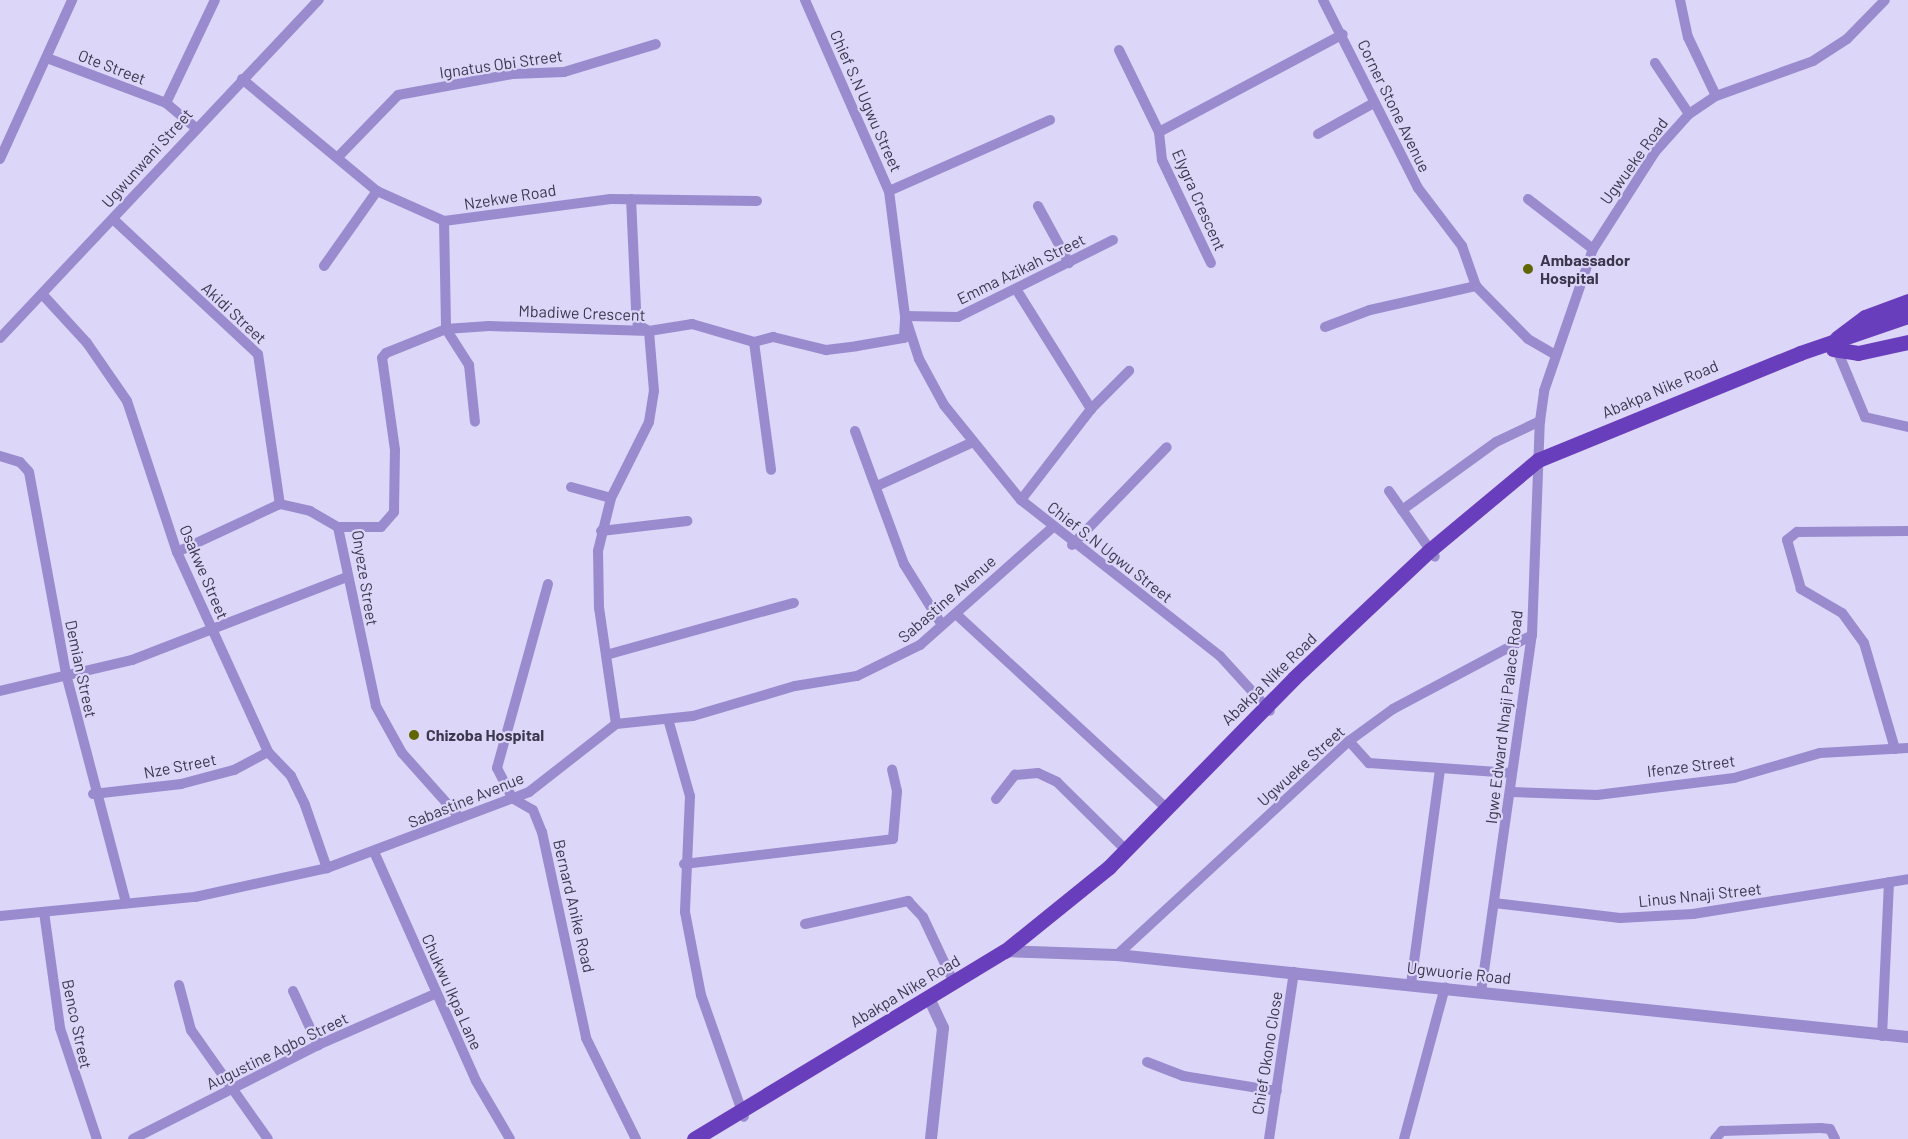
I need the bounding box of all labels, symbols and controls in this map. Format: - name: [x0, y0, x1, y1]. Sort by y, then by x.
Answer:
- street label: Chief S.N Ugwu Street: [826, 27, 906, 175]
- street label: Corner Stone Avenue: [1354, 37, 1434, 175]
- street label: Ote Street: [75, 45, 149, 89]
- street label: Ignatus Obi Street: [438, 46, 564, 82]
- street label: Ugwunwani Street: [97, 105, 197, 211]
- street label: Ugwueke Road: [1596, 114, 1672, 208]
- street label: Elygra Crescent: [1168, 146, 1230, 254]
- street label: Nzekwe Road: [463, 180, 557, 214]
- street label: Emma Azikah Street: [954, 230, 1088, 308]
- place label: Ambassador Hospital: [1540, 250, 1630, 288]
- marker: Ambassador Hospital: [1521, 262, 1535, 276]
- street label: Akidi Street: [198, 278, 270, 348]
- street label: Mbadiwe Crescent: [518, 301, 646, 325]
- street label: Abakpa Nike Road: [1599, 356, 1721, 422]
- street label: Chief S.N Ugwu Street: [1044, 497, 1176, 607]
- street label: Osakwe Street: [176, 522, 232, 622]
- street label: Onyeze Street: [348, 529, 382, 627]
- street label: Sabastine Avenue: [894, 551, 1000, 647]
- street label: Igwe Edward Nnaji Palace Road: [1481, 609, 1527, 825]
- street label: Demian Street: [61, 618, 101, 720]
- street label: Abakpa Nike Road: [1218, 629, 1320, 729]
- street label: Ugwueke Street: [1253, 722, 1349, 810]
- place label: Chizoba Hospital: [426, 725, 544, 745]
- marker: Chizoba Hospital: [407, 728, 421, 742]
- street label: Nze Street: [142, 750, 218, 782]
- street label: Ifenze Street: [1646, 751, 1736, 781]
- street label: Sabastine Avenue: [405, 768, 527, 832]
- street label: Bernard Anike Road: [549, 838, 599, 974]
- street label: Linus Nnaji Street: [1637, 879, 1763, 911]
- street label: Chukwu Ikpa Lane: [418, 931, 486, 1053]
- street label: Abakpa Nike Road: [847, 951, 963, 1031]
- street label: Ugwuorie Road: [1406, 958, 1512, 988]
- street label: Benco Street: [58, 978, 96, 1070]
- street label: Chief Okono Close: [1248, 990, 1286, 1116]
- street label: Augustine Agbo Street: [203, 1008, 351, 1094]

